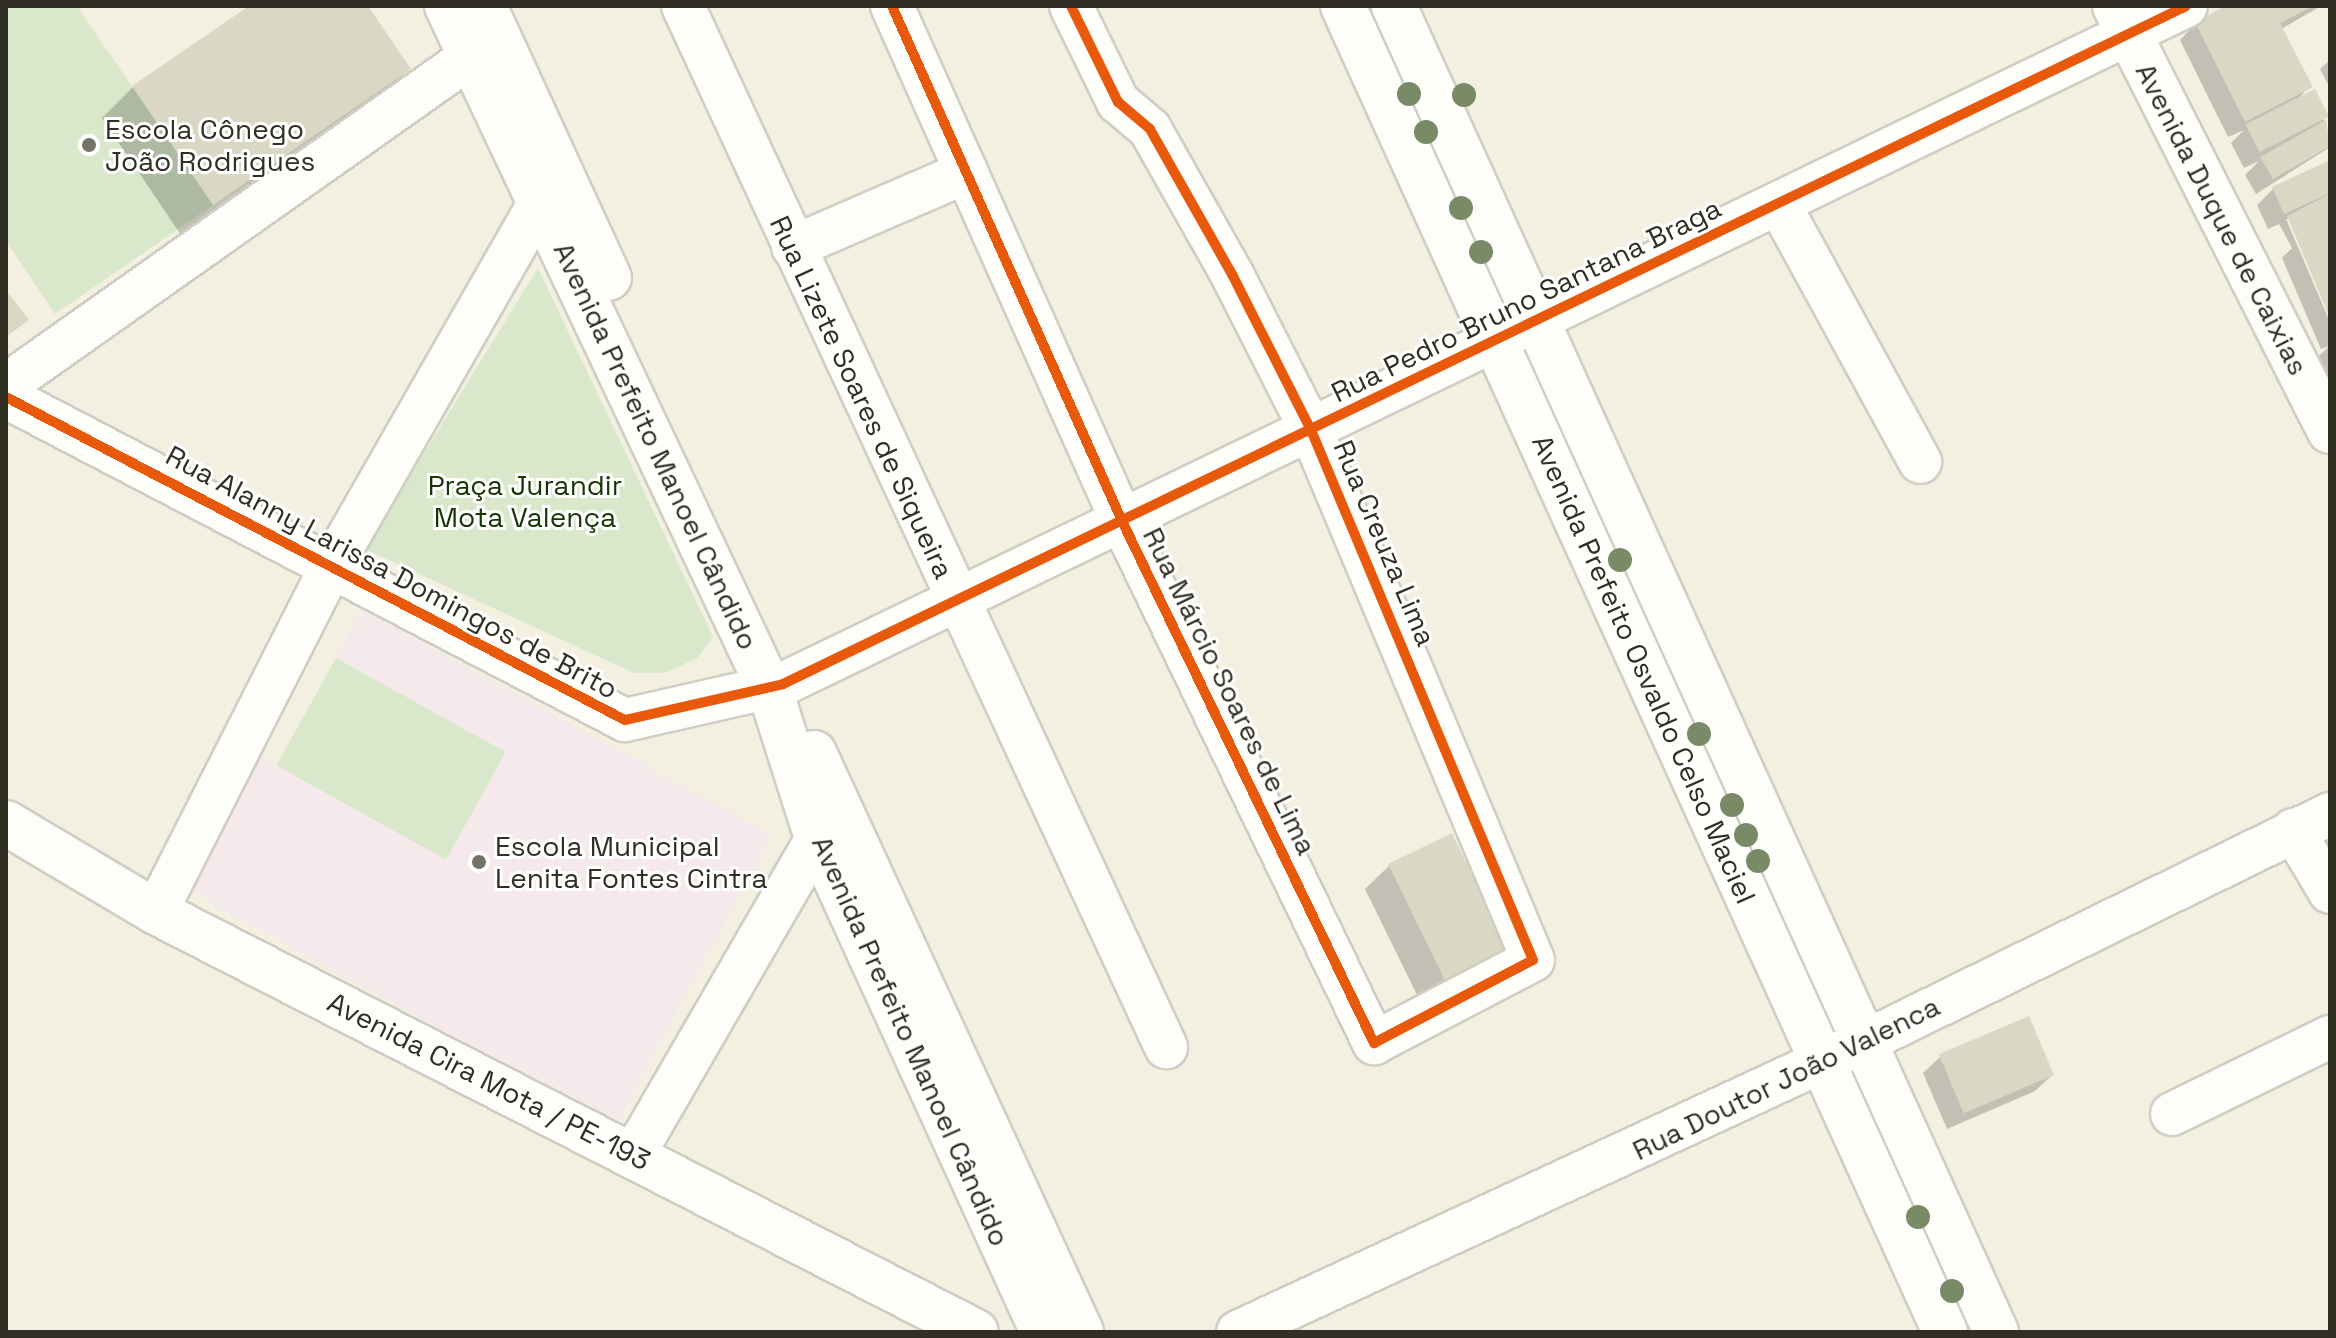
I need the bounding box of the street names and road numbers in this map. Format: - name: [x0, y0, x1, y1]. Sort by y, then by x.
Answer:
- street label: Avenida Duque de Caixias: [2129, 58, 2315, 380]
- street label: Rua Pedro Bruno Santana Braga: [1326, 191, 1726, 409]
- street label: Rua Lizete Soares de Siqueira: [763, 210, 961, 584]
- street label: Avenida Prefeito Manoel Cândido: [547, 237, 765, 655]
- street label: Avenida Prefeito Osvaldo Celso Maciel: [1525, 430, 1763, 908]
- street label: Rua Creuza Lima: [1327, 435, 1443, 651]
- street label: Rua Alanny Larissa Domingos de Brito: [160, 438, 624, 706]
- street label: Rua Márcio Soares de Lima: [1136, 522, 1324, 860]
- street label: Avenida Prefeito Manoel Cândido: [805, 831, 1017, 1251]
- street label: Avenida Cira Mota / PE-193: [322, 985, 656, 1177]
- street label: Rua Doutor João Valenca: [1627, 989, 1945, 1167]

